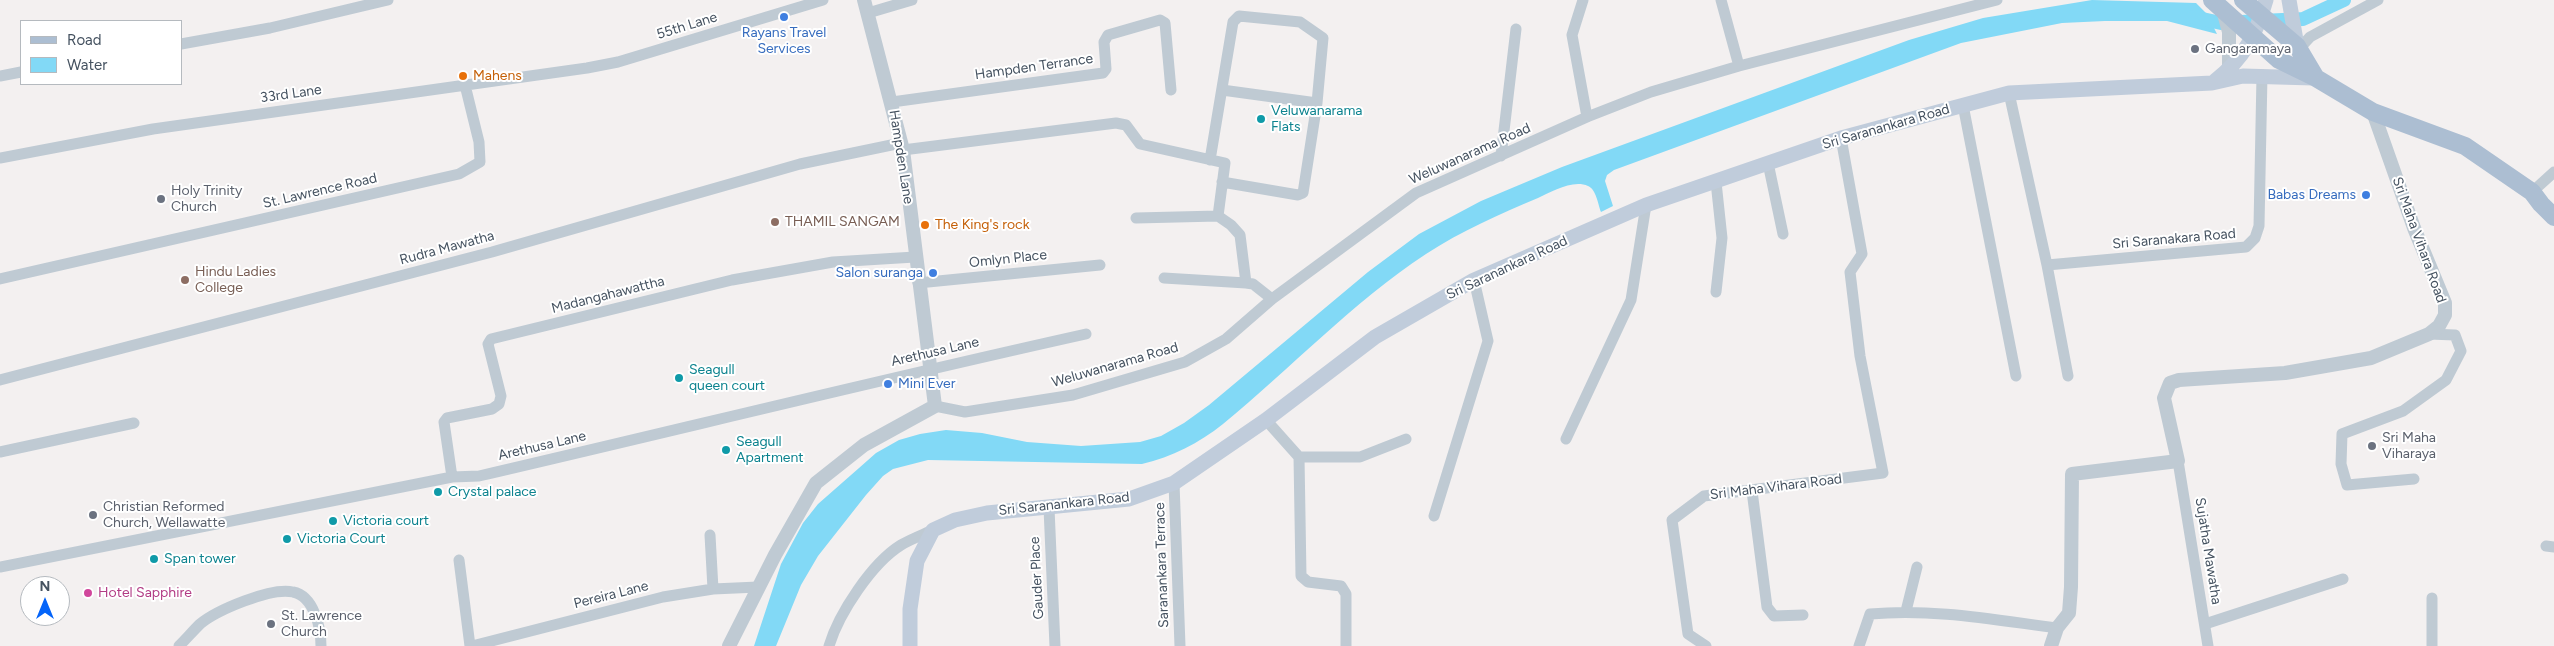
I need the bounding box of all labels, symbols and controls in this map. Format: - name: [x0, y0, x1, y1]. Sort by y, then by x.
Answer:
- street label: 55th Lane: [655, 9, 719, 43]
- marker: Rayans Travel Services: [778, 11, 790, 23]
- legend: [20, 20, 182, 85]
- place label: Rayans Travel Services: [742, 25, 826, 58]
- text: Road: [67, 31, 102, 49]
- place label: Gangaramaya: [2205, 41, 2291, 57]
- marker: Gangaramaya: [2189, 43, 2201, 55]
- street label: Hampden Terrance: [974, 50, 1094, 84]
- text: Water: [67, 56, 107, 74]
- place label: Mahens: [473, 68, 522, 84]
- marker: Mahens: [457, 70, 469, 82]
- street label: 33rd Lane: [259, 81, 323, 107]
- street label: Sri Saranankara Road: [1820, 101, 1952, 153]
- place label: Veluwanarama Flats: [1271, 103, 1363, 136]
- street label: Hampden Lane: [885, 109, 917, 205]
- marker: Veluwanarama Flats: [1255, 113, 1267, 125]
- street label: Weluwanarama Road: [1407, 120, 1533, 188]
- street label: St. Lawrence Road: [261, 170, 379, 212]
- street label: Sri Maha Vihara Road: [2388, 175, 2450, 305]
- place label: Holy Trinity Church: [171, 183, 242, 216]
- place label: Babas Dreams: [2267, 187, 2356, 203]
- marker: Babas Dreams: [2360, 189, 2372, 201]
- marker: Holy Trinity Church: [155, 193, 167, 205]
- place label: THAMIL SANGAM: [785, 214, 900, 230]
- marker: THAMIL SANGAM: [769, 216, 781, 228]
- place label: The King's rock: [935, 217, 1029, 233]
- marker: The King's rock: [919, 219, 931, 231]
- street label: Sri Saranakara Road: [2112, 225, 2236, 253]
- street label: Rudra Mawatha: [398, 227, 496, 269]
- street label: Sri Saranankara Road: [1444, 233, 1570, 303]
- street label: Omlyn Place: [968, 247, 1048, 271]
- place label: Hindu Ladies College: [195, 264, 276, 296]
- place label: Salon suranga: [835, 265, 923, 281]
- marker: Salon suranga: [927, 267, 939, 279]
- street label: Madangahawattha: [550, 273, 666, 317]
- marker: Hindu Ladies College: [179, 274, 191, 286]
- street label: Arethusa Lane: [889, 334, 981, 370]
- street label: Weluwanarama Road: [1050, 339, 1180, 391]
- place label: Seagull queen court: [689, 362, 765, 394]
- marker: Seagull queen court: [673, 372, 685, 384]
- place label: Mini Ever: [898, 376, 955, 392]
- marker: Mini Ever: [882, 378, 894, 390]
- street label: Arethusa Lane: [496, 428, 588, 464]
- place label: Sri Maha Viharaya: [2382, 430, 2436, 462]
- place label: Seagull Apartment: [736, 434, 804, 467]
- marker: Sri Maha Viharaya: [2366, 440, 2378, 452]
- marker: Seagull Apartment: [720, 444, 732, 456]
- street label: Sri Maha Vihara Road: [1709, 471, 1843, 503]
- place label: Crystal palace: [448, 484, 537, 500]
- marker: Crystal palace: [432, 486, 444, 498]
- street label: Sri Saranankara Road: [998, 489, 1130, 519]
- street label: Sujatha Mawatha: [2191, 496, 2225, 606]
- place label: Christian Reformed Church, Wellawatte: [103, 499, 225, 532]
- street label: Saranankara Terrace: [1151, 502, 1173, 628]
- marker: Christian Reformed Church, Wellawatte: [87, 509, 99, 521]
- place label: Victoria court: [343, 513, 429, 529]
- marker: Victoria court: [327, 515, 339, 527]
- place label: Victoria Court: [297, 531, 386, 547]
- marker: Victoria Court: [281, 533, 293, 545]
- street label: Gauder Place: [1026, 536, 1048, 620]
- place label: Span tower: [164, 551, 236, 567]
- marker: Span tower: [148, 553, 160, 565]
- north arrow: [20, 576, 70, 626]
- text: N: [40, 578, 50, 595]
- street label: Pereira Lane: [572, 578, 650, 612]
- place label: Hotel Sapphire: [98, 585, 192, 601]
- marker: Hotel Sapphire: [82, 587, 94, 599]
- place label: St. Lawrence Church: [281, 608, 362, 640]
- marker: St. Lawrence Church: [265, 618, 277, 630]

